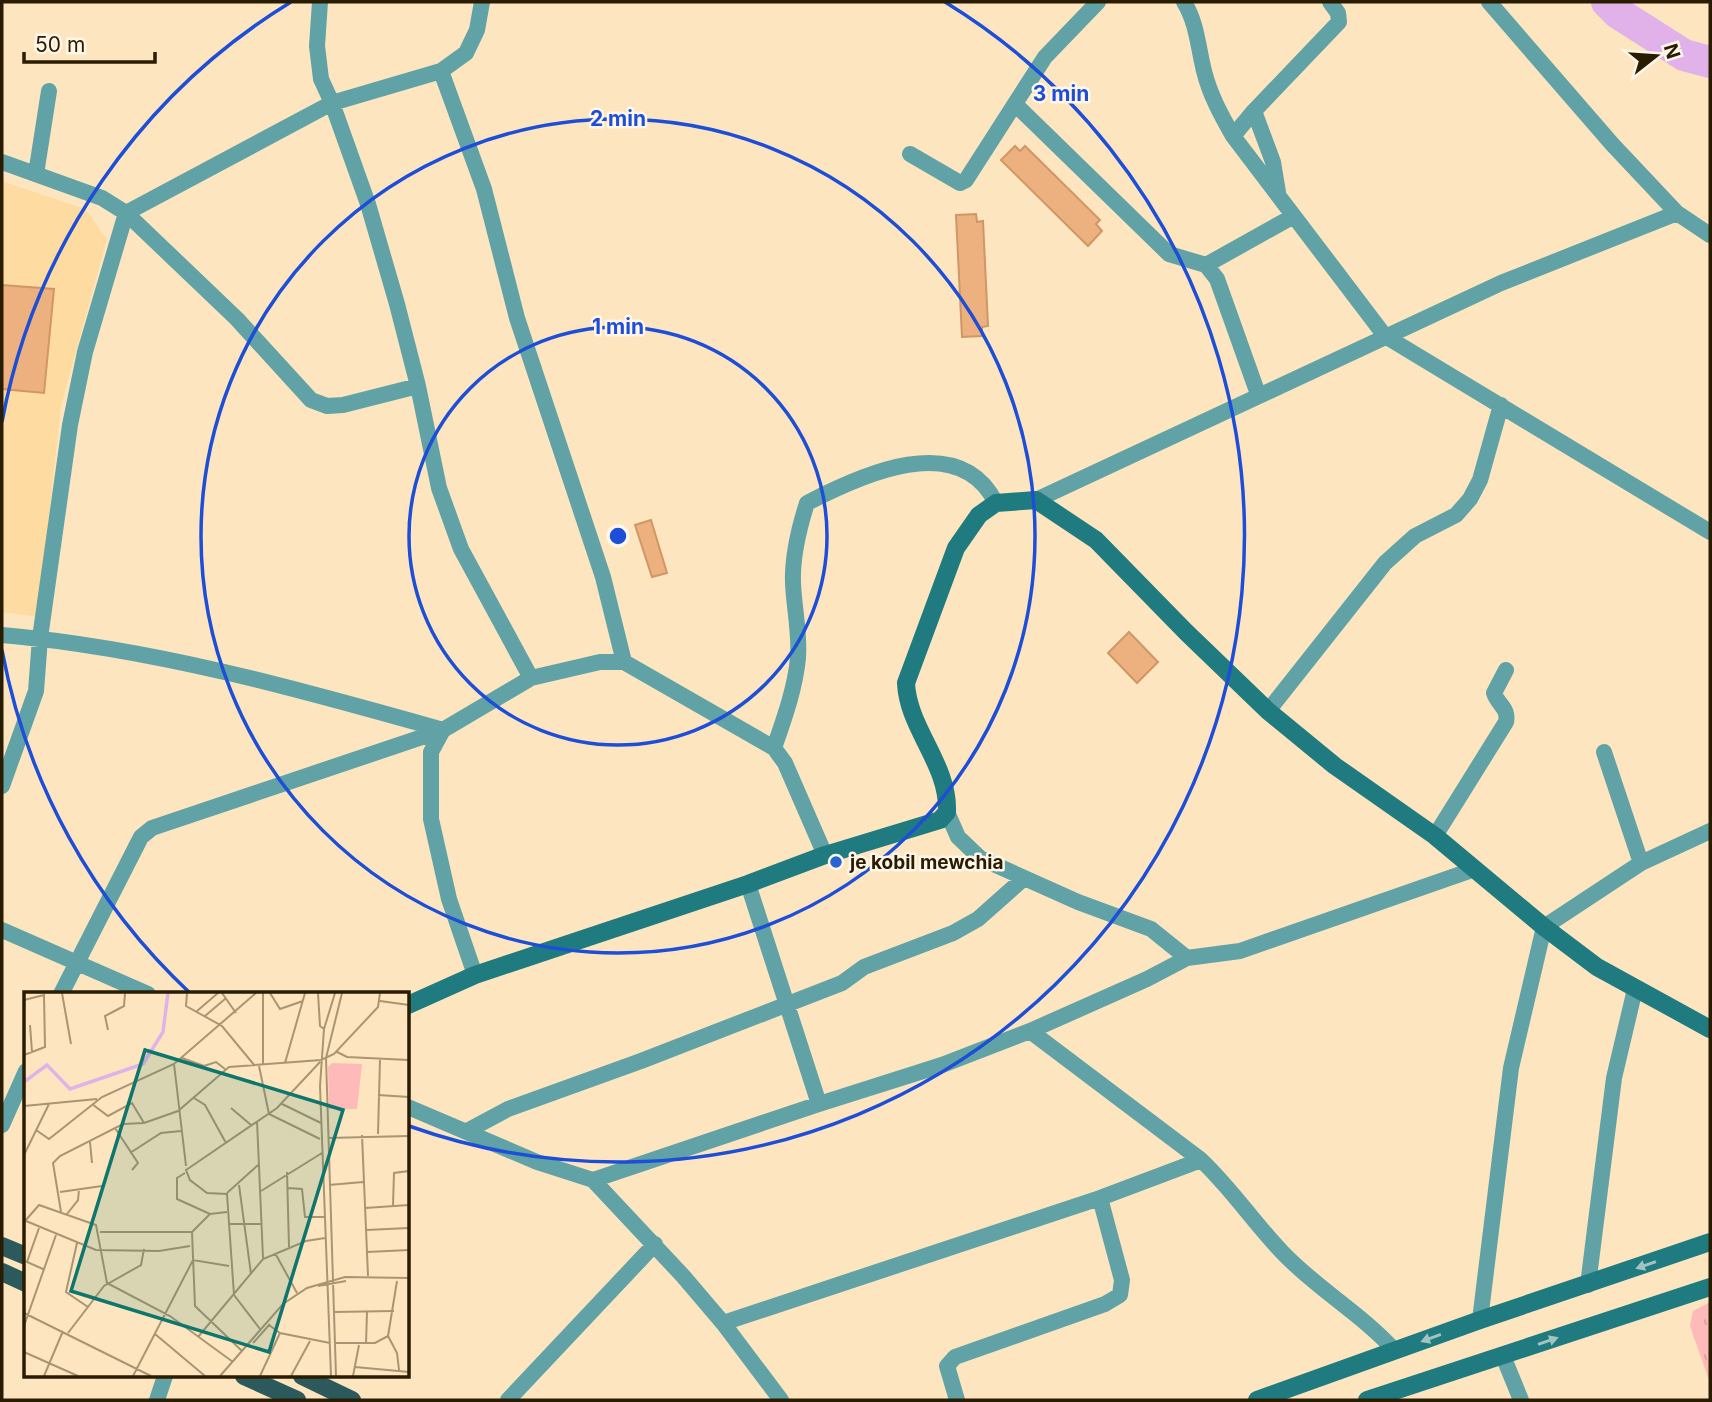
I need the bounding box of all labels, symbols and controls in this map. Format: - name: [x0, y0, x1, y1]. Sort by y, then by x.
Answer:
- scale bar: [24, 21, 156, 65]
- north arrow: [1621, 21, 1691, 91]
- text: 50 m: [35, 32, 85, 57]
- text: N: [1659, 41, 1685, 61]
- text: 3 min: [1033, 81, 1089, 106]
- text: 2 min: [590, 106, 646, 131]
- text: 1 min: [592, 314, 644, 339]
- centre of rings: [606, 524, 630, 548]
- place label: je kobil mewchia: [849, 851, 1003, 874]
- marker: je kobil mewchia: [828, 854, 844, 870]
- inset map: [24, 992, 410, 1378]
- one-way arrow: [1635, 1260, 1656, 1271]
- one-way arrow: [1420, 1333, 1441, 1344]
- one-way arrow: [1538, 1335, 1559, 1346]

